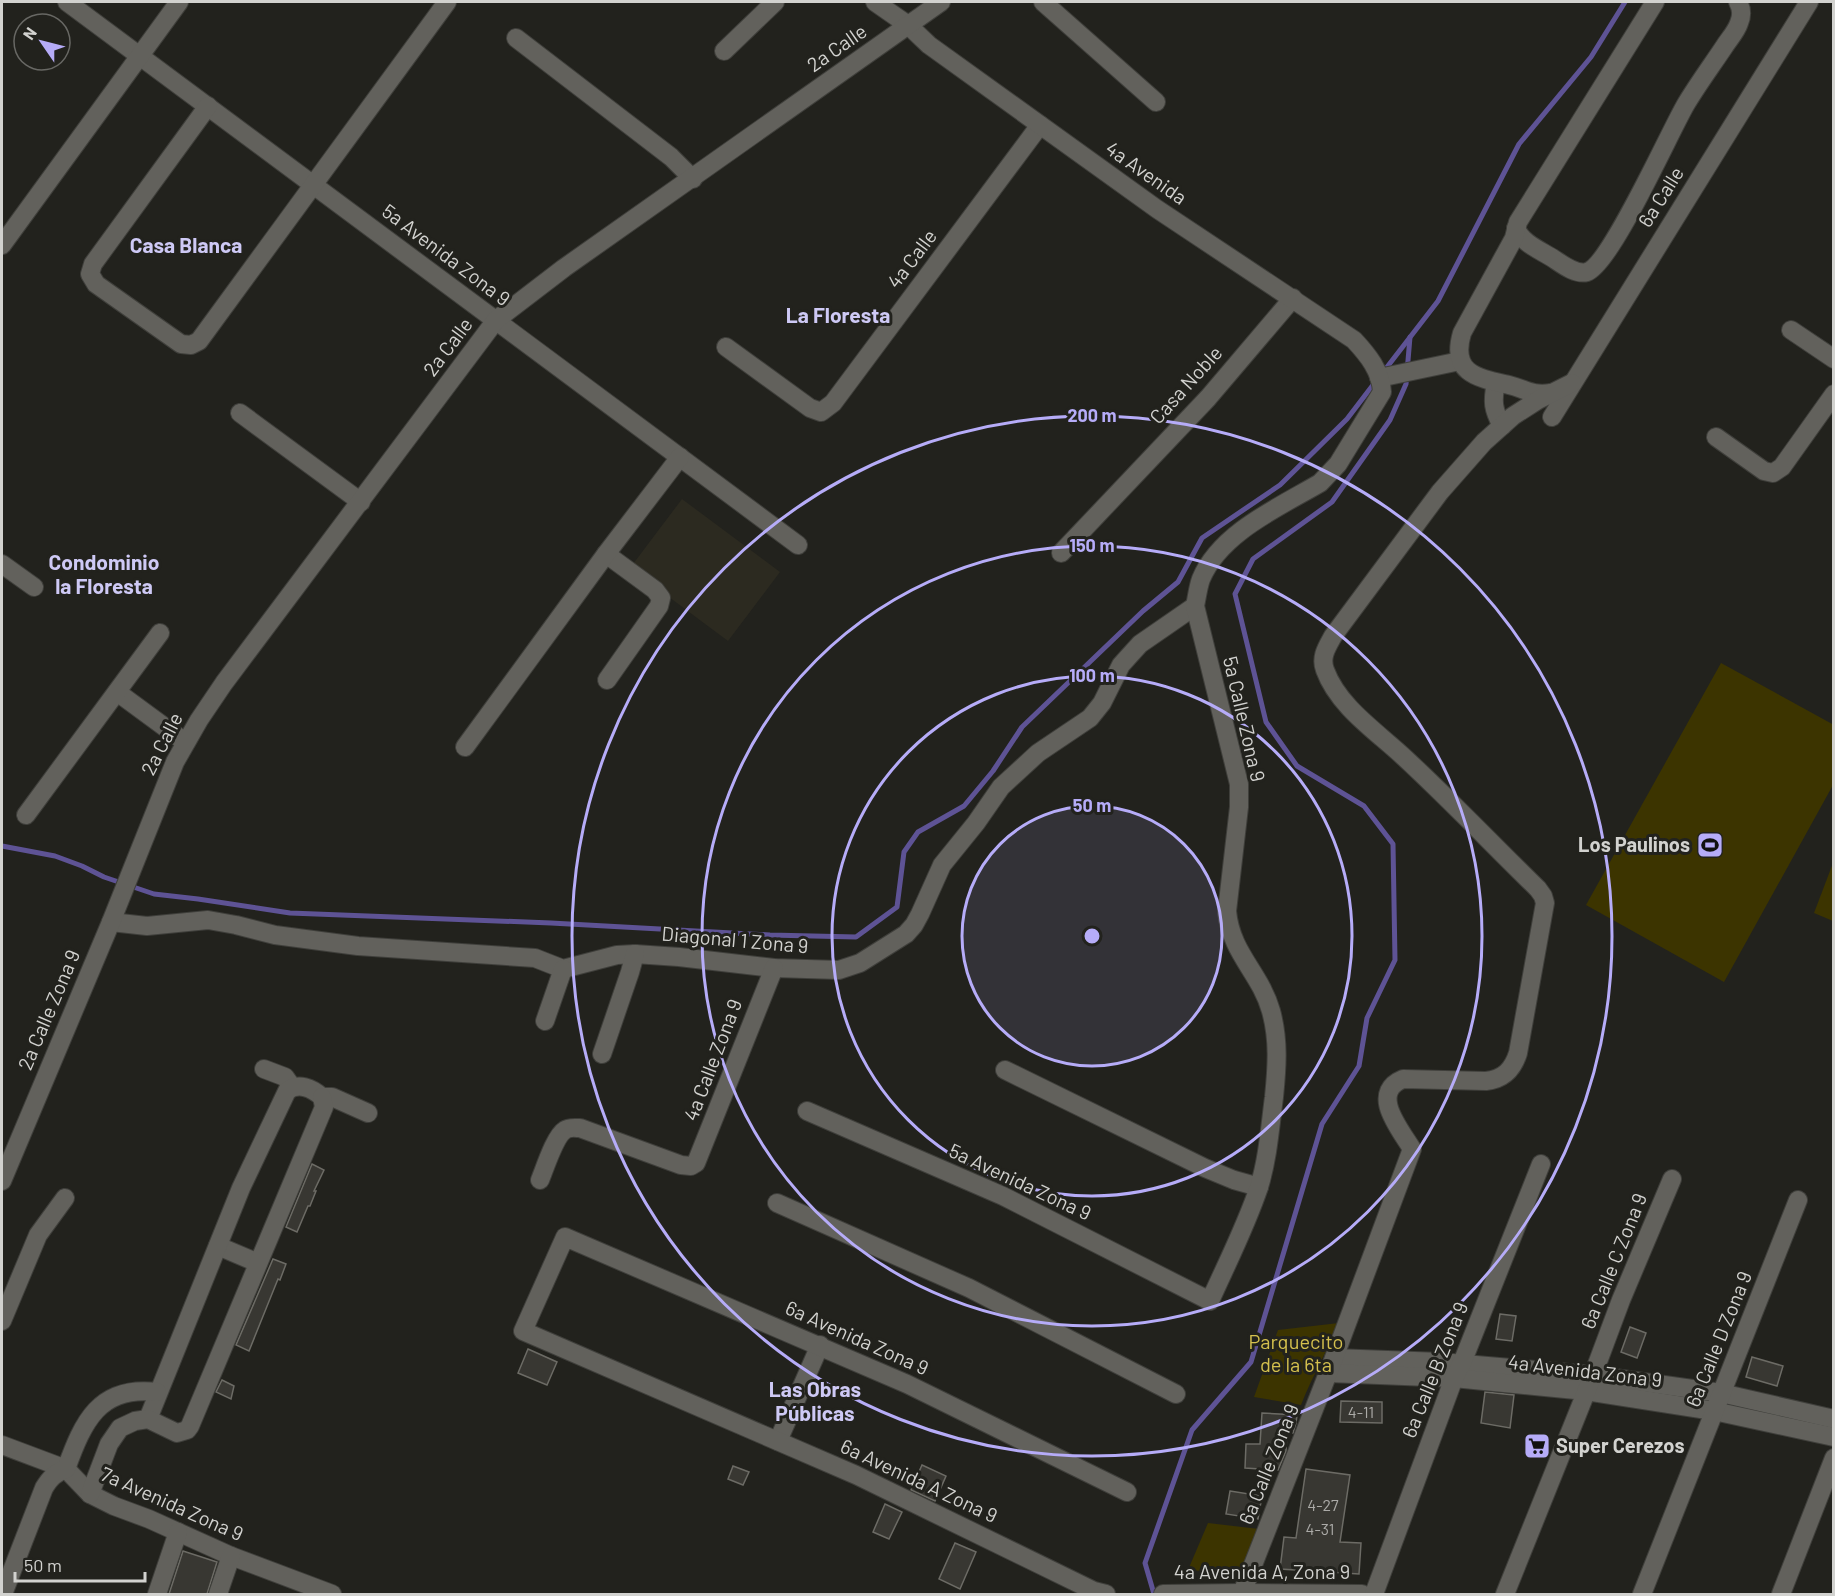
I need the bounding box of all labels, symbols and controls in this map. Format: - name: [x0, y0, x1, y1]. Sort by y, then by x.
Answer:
- north arrow: [12, 12, 72, 72]
- street label: 2a Calle: [802, 18, 871, 76]
- text: N: [18, 23, 40, 43]
- street label: 4a Avenida: [1101, 135, 1192, 209]
- street label: 6a Calle: [1632, 162, 1688, 231]
- street label: 5a Avenida Zona 9: [378, 198, 515, 310]
- street label: 4a Calle: [881, 224, 941, 293]
- district label: Casa Blanca: [130, 232, 242, 257]
- district label: La Floresta: [786, 302, 890, 327]
- street label: 2a Calle: [417, 312, 477, 380]
- street label: Casa Noble: [1144, 340, 1227, 428]
- text: 200 m: [1067, 404, 1117, 426]
- text: 150 m: [1070, 534, 1114, 556]
- district label: Condominio la Floresta: [49, 549, 159, 598]
- street label: 5a Calle Zona 9: [1219, 654, 1271, 784]
- text: 100 m: [1069, 664, 1115, 686]
- street label: 2a Calle: [135, 708, 187, 779]
- text: 50 m: [1073, 794, 1111, 816]
- sports icon: Los Paulinos: [1695, 830, 1725, 860]
- place label: Los Paulinos: [1578, 832, 1690, 856]
- street label: Diagonal 1 Zona 9: [661, 921, 809, 957]
- centre of rings: [1082, 926, 1102, 946]
- street label: 2a Calle Zona 9: [12, 946, 84, 1073]
- street label: 4a Calle Zona 9: [678, 995, 746, 1124]
- street label: 5a Avenida Zona 9: [945, 1138, 1095, 1225]
- street label: 6a Calle C Zona 9: [1575, 1189, 1651, 1332]
- street label: 6a Calle D Zona 9: [1680, 1267, 1756, 1410]
- street label: 6a Avenida Zona 9: [782, 1295, 933, 1379]
- street label: 6a Calle B Zona 9: [1396, 1298, 1472, 1441]
- park label: Parquecito de la 6ta: [1249, 1329, 1343, 1376]
- street label: 4a Avenida Zona 9: [1507, 1349, 1663, 1391]
- district label: Las Obras Públicas: [769, 1376, 861, 1425]
- street label: 6a Calle Zona 9: [1233, 1400, 1303, 1527]
- house number: 4-11: [1348, 1402, 1374, 1421]
- supermarket icon: Super Cerezos: [1522, 1431, 1552, 1461]
- street label: 6a Avenida A Zona 9: [837, 1433, 1002, 1527]
- place label: Super Cerezos: [1556, 1433, 1684, 1457]
- street label: 7a Avenida Zona 9: [97, 1461, 247, 1545]
- house number: 4-27: [1307, 1495, 1339, 1514]
- house number: 4-31: [1306, 1519, 1334, 1538]
- scale bar: [15, 1545, 146, 1583]
- text: 50 m: [24, 1554, 62, 1576]
- street label: 4a Avenida A, Zona 9: [1174, 1559, 1350, 1583]

